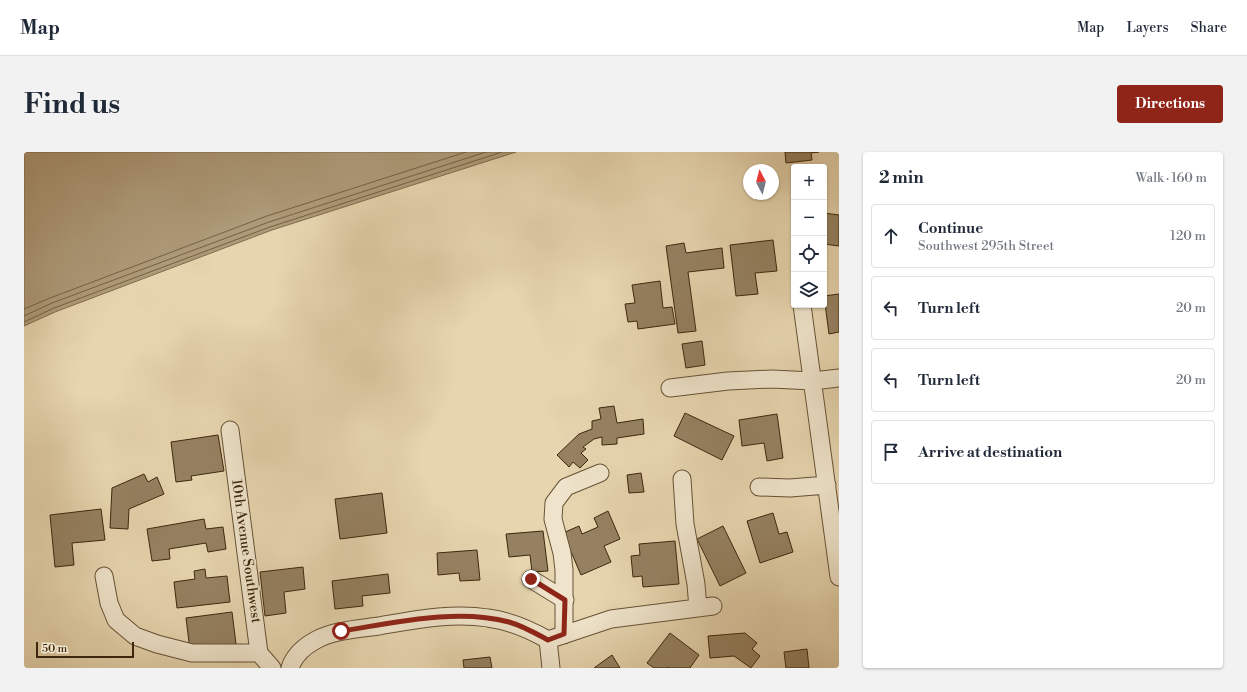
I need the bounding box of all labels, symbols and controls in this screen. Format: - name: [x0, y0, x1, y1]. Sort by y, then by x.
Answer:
- text: Map: [20, 16, 60, 40]
- text: Map: [1077, 19, 1104, 37]
- text: Layers: [1126, 19, 1169, 37]
- text: Share: [1191, 19, 1227, 37]
- button: Directions: [1117, 85, 1223, 123]
- text: Find us: [24, 87, 120, 122]
- north arrow: [743, 164, 779, 200]
- map controls: [791, 164, 827, 308]
- button: +: [791, 164, 827, 200]
- text: 2 min: [879, 167, 924, 189]
- text: Walk · 160 m: [1136, 170, 1207, 186]
- button: −: [791, 200, 827, 236]
- text: Continue: [918, 219, 983, 238]
- icon: ahead: [880, 225, 902, 247]
- text: 120 m: [1170, 228, 1206, 244]
- button: locate: [791, 236, 827, 272]
- text: Southwest 295th Street: [918, 238, 1054, 254]
- button: layers: [791, 272, 827, 308]
- icon: left: [880, 297, 902, 319]
- text: Turn left: [918, 299, 980, 318]
- text: 20 m: [1176, 300, 1206, 316]
- icon: left: [880, 369, 902, 391]
- text: Turn left: [918, 371, 980, 390]
- text: 20 m: [1176, 372, 1206, 388]
- icon: arrive: [880, 441, 902, 463]
- text: Arrive at destination: [918, 443, 1062, 462]
- street label: 10th Avenue Southwest: [227, 478, 265, 624]
- route end: [522, 570, 540, 588]
- route start: [332, 622, 350, 640]
- scale bar: [36, 640, 134, 659]
- text: 50 m: [42, 642, 67, 656]

